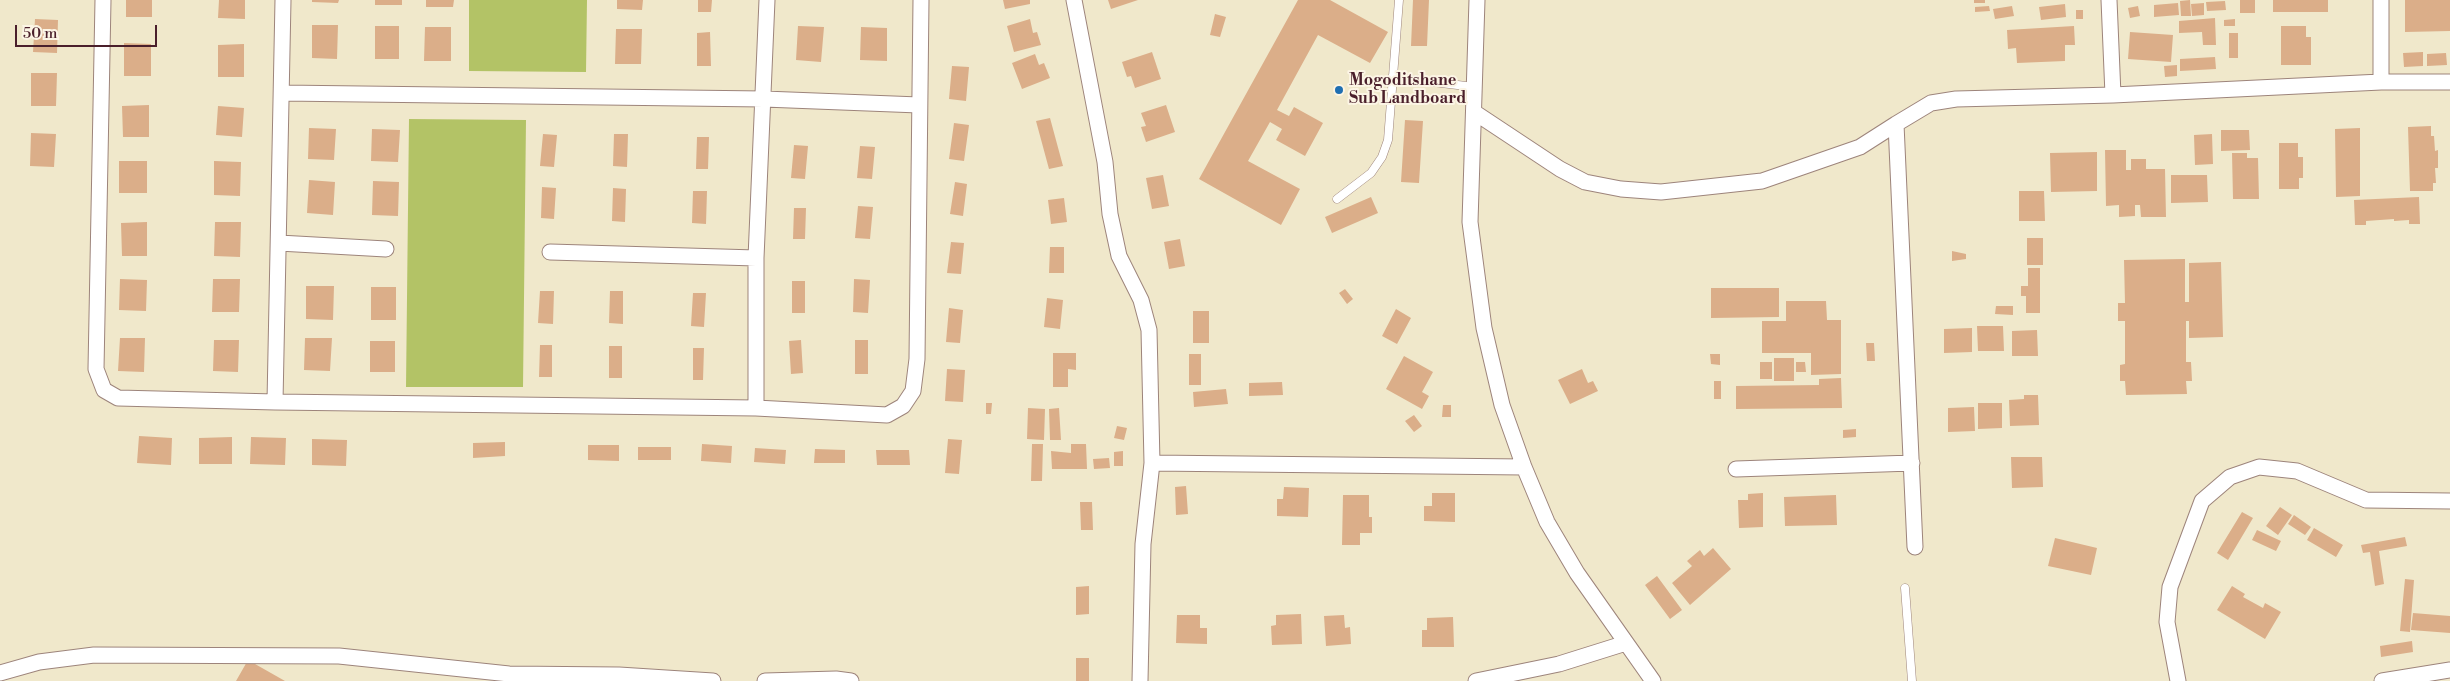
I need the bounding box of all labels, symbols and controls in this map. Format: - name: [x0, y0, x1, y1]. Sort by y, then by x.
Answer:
- scale bar: [18, 15, 160, 47]
- text: 50 m: [23, 24, 57, 43]
- place label: Mogoditshane Sub Landboard: [1349, 71, 1466, 109]
- marker: Mogoditshane Sub Landboard: [1333, 84, 1345, 96]

